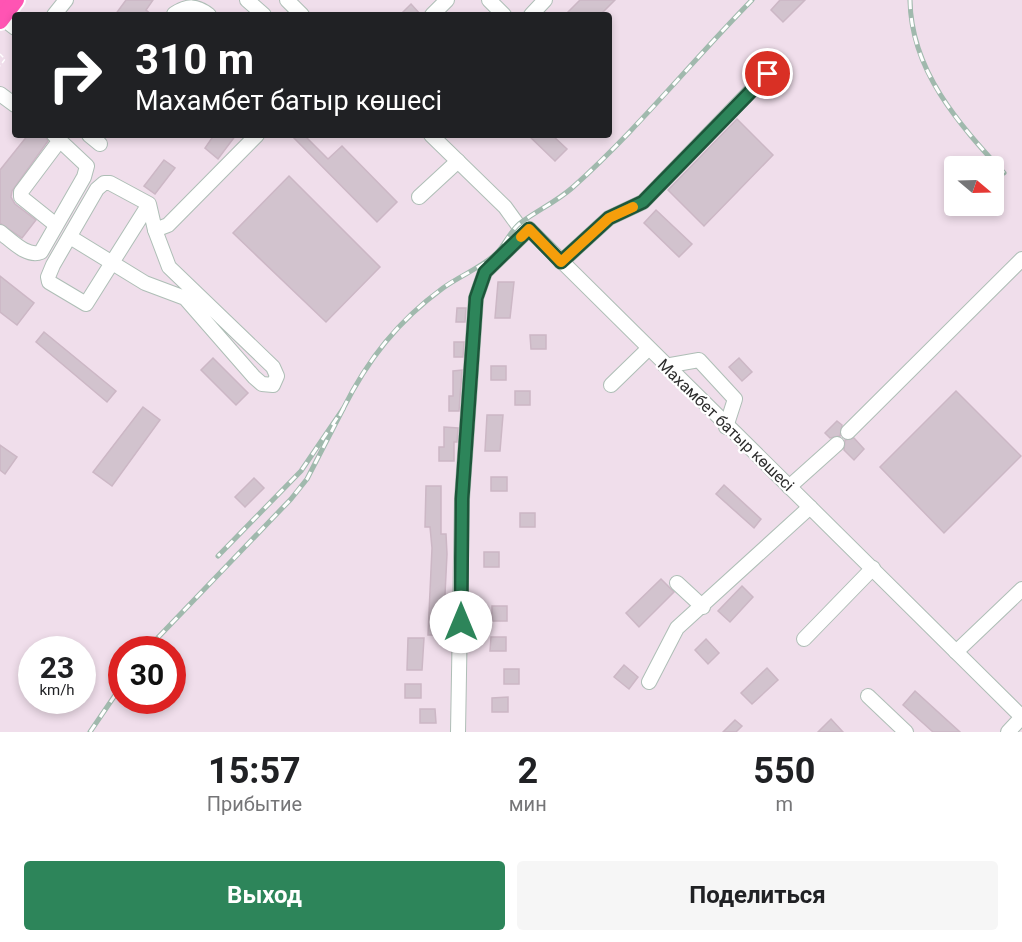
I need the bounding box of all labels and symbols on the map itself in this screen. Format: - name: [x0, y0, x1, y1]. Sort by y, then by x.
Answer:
- pin: [742, 48, 793, 99]
- north arrow: [944, 156, 1004, 216]
- street label: Махамбет батыр көшесі: [654, 355, 798, 495]
- position arrow: [429, 590, 493, 654]
- speed limit sign: 30: [108, 636, 186, 714]

